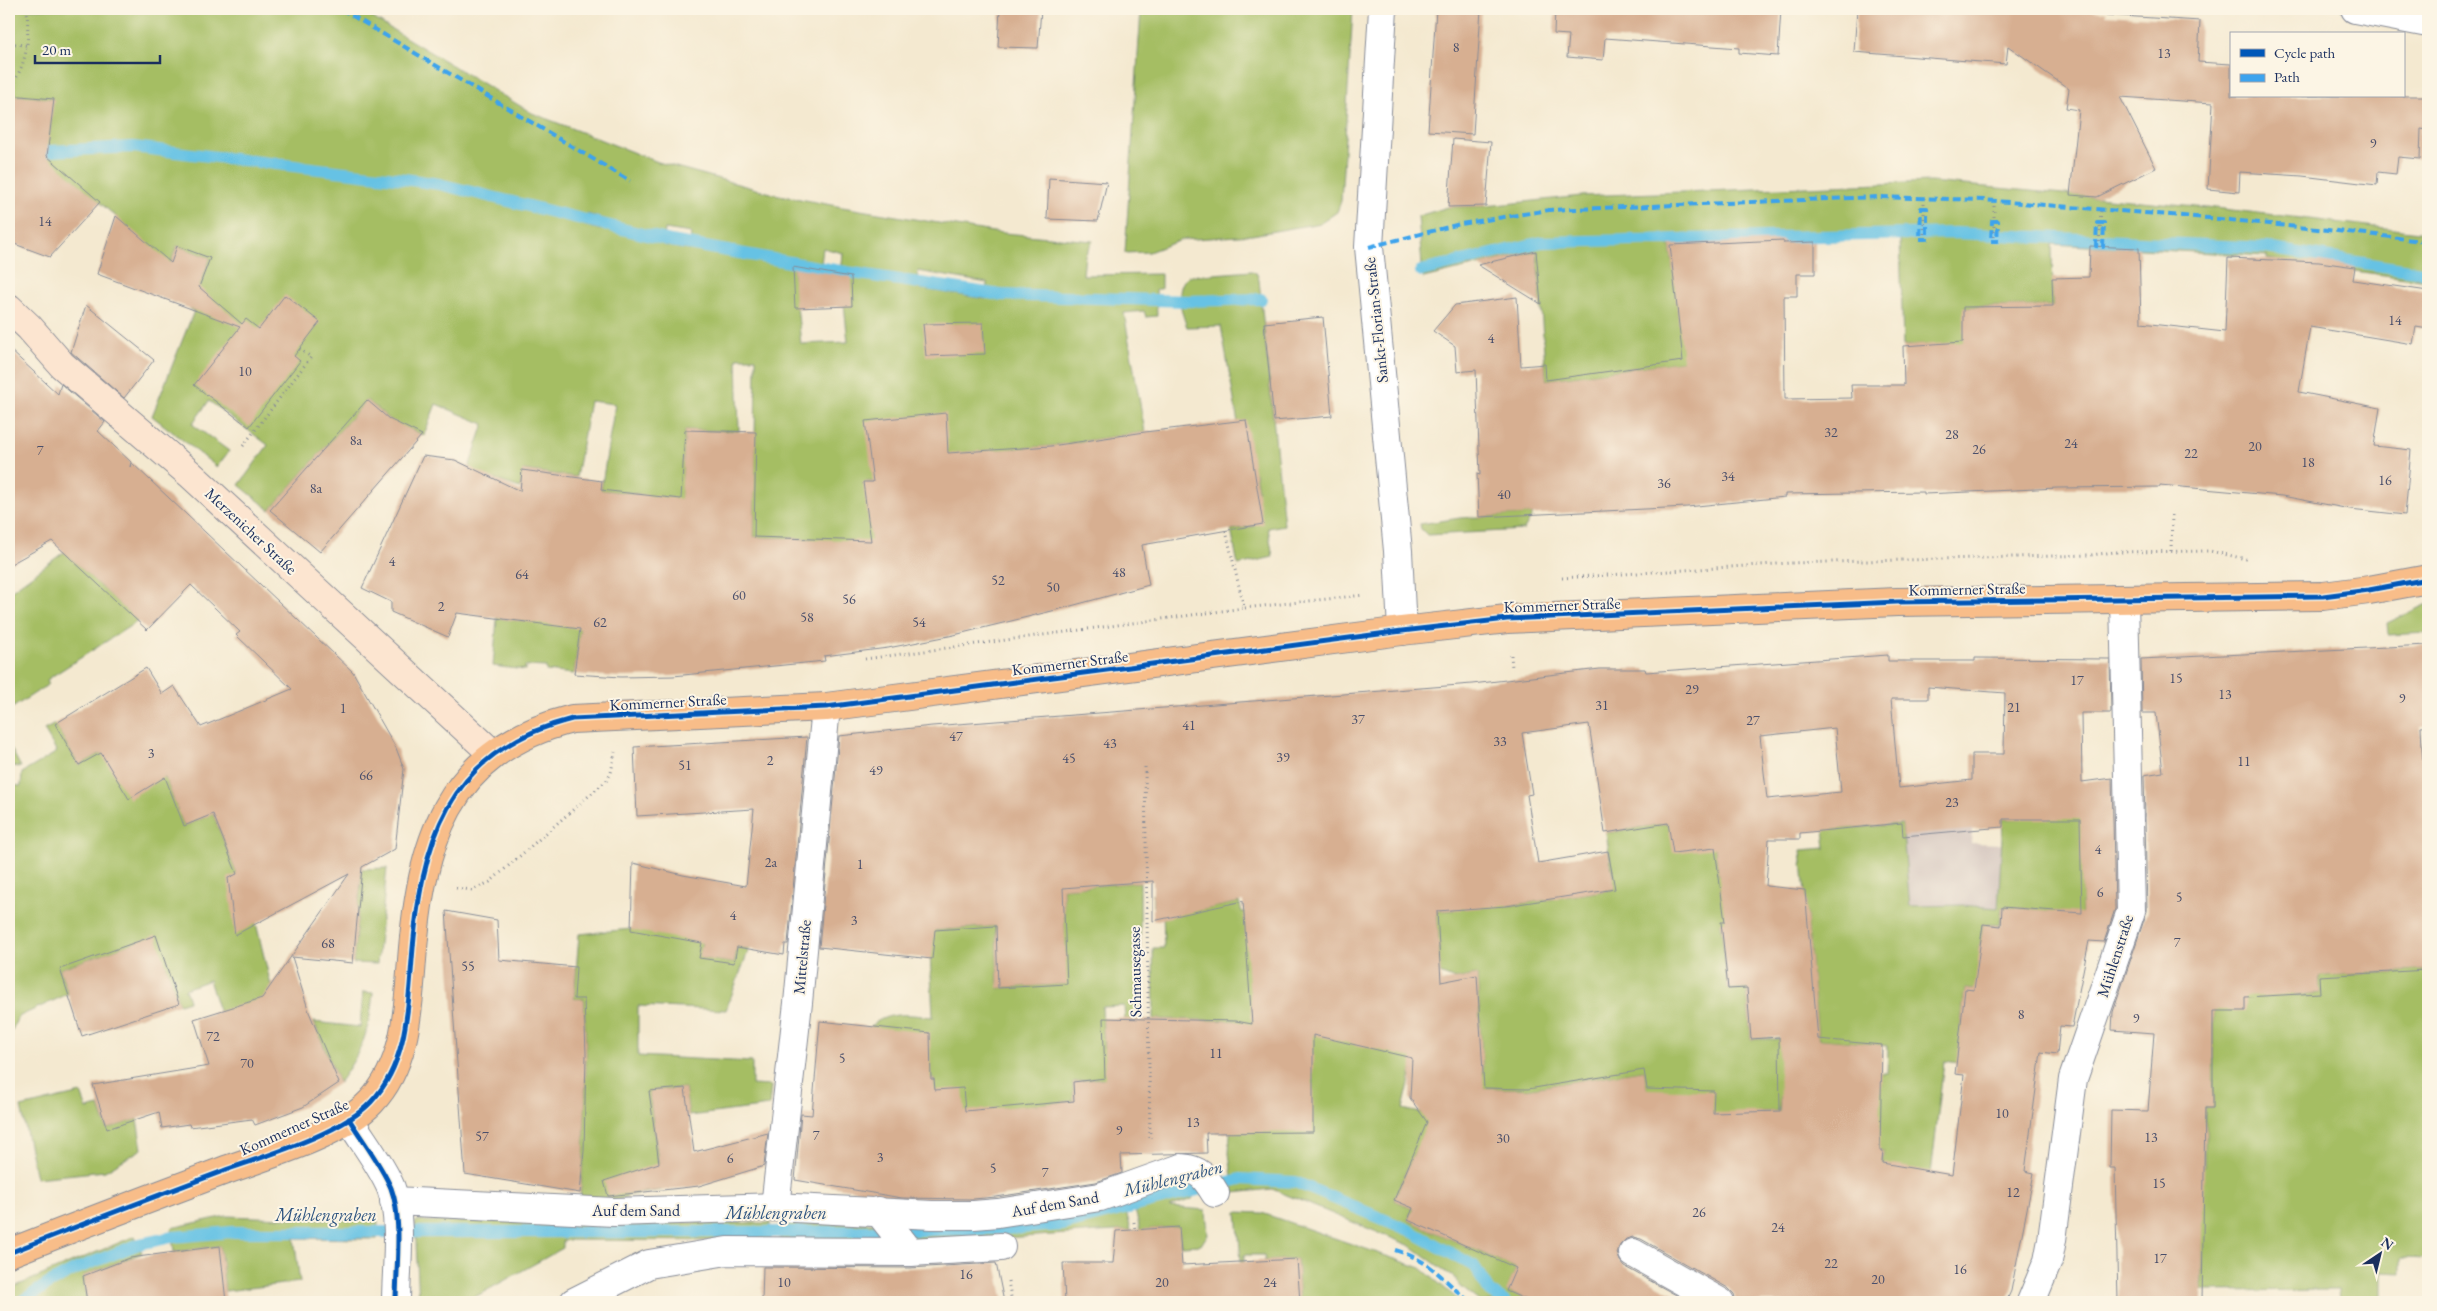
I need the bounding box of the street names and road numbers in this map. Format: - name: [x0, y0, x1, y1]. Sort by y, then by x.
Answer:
- street label: Sankt-Florian-Straße: [1359, 256, 1393, 384]
- street label: Merzenicher Straße: [201, 483, 301, 579]
- street label: Kommerner Straße: [1908, 577, 2026, 601]
- street label: Kommerner Straße: [1503, 592, 1621, 618]
- street label: Kommerner Straße: [1011, 645, 1129, 681]
- street label: Kommerner Straße: [609, 688, 727, 716]
- street label: Mühlenstraße: [2092, 912, 2138, 1000]
- street label: Mittelstraße: [788, 919, 816, 995]
- street label: Schmausegasse: [1124, 926, 1146, 1018]
- street label: Kommerner Straße: [236, 1094, 352, 1160]
- street label: Auf dem Sand: [1009, 1186, 1101, 1222]
- street label: Auf dem Sand: [591, 1200, 681, 1221]

